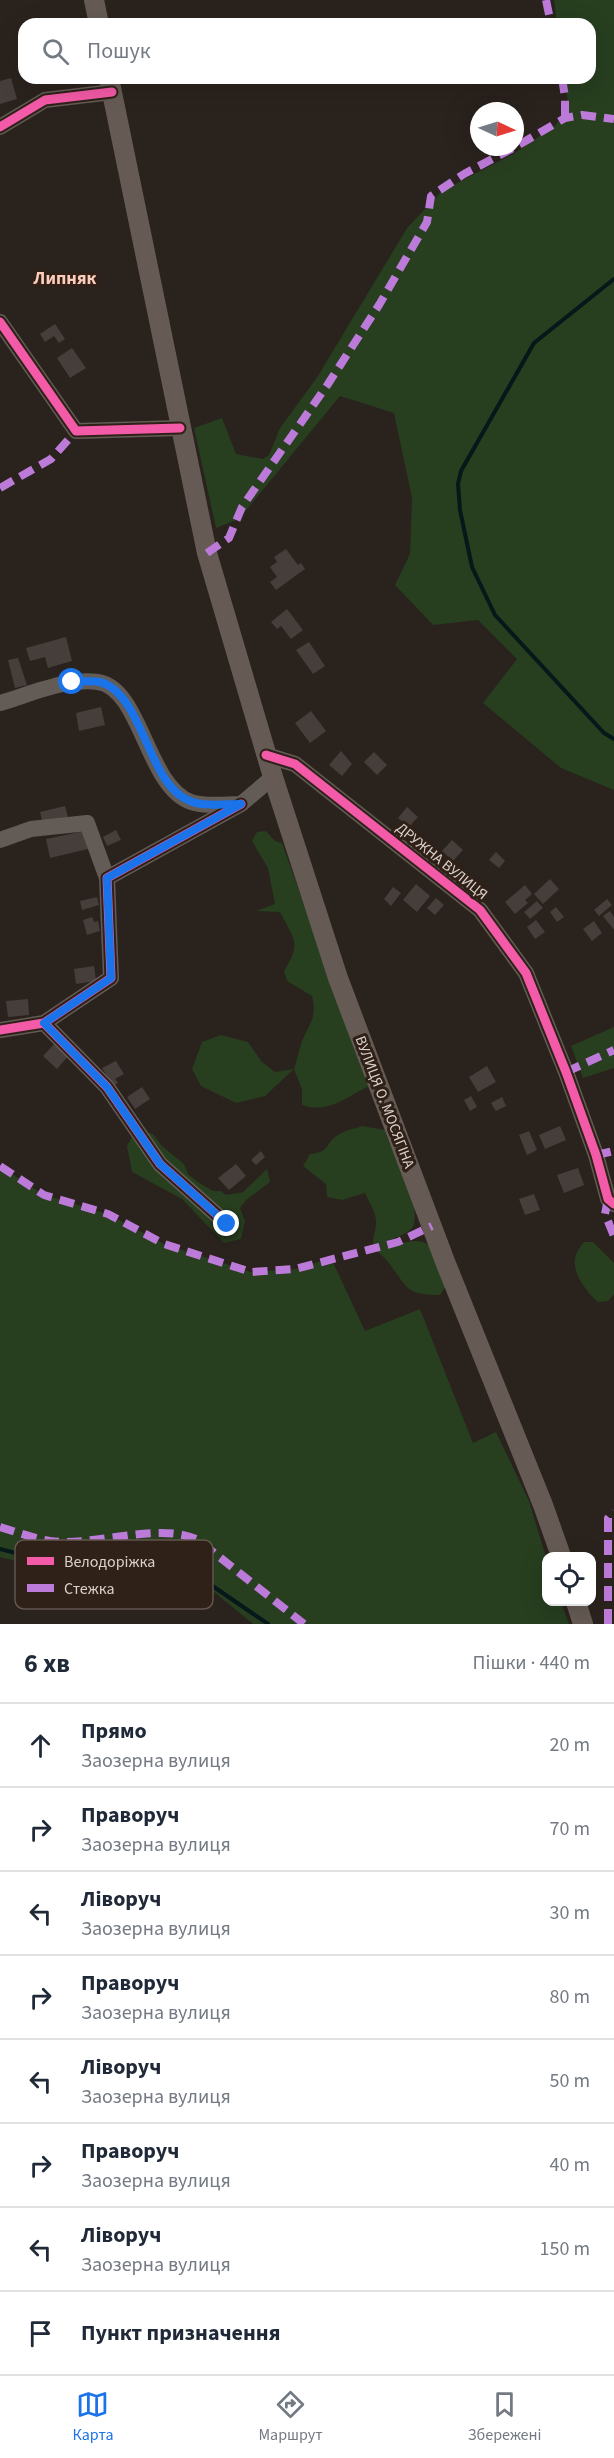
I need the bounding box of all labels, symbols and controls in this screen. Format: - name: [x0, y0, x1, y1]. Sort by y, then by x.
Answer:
- search box: [18, 18, 596, 84]
- icon: search: [39, 35, 72, 68]
- text: Пошук: [87, 35, 151, 67]
- north arrow: [470, 102, 524, 156]
- district label: Липняк: [33, 266, 97, 291]
- route start: [58, 668, 84, 694]
- street label: ДРУЖНА ВУЛИЦЯ: [392, 818, 492, 905]
- street label: ВУЛИЦЯ О. МОСЯГІНА: [350, 1033, 420, 1172]
- route end: [213, 1210, 239, 1236]
- legend: [15, 1540, 213, 1609]
- text: Велодоріжка: [64, 1551, 155, 1573]
- map controls: [542, 1552, 596, 1606]
- button: locate: [542, 1552, 596, 1606]
- text: Стежка: [64, 1578, 115, 1600]
- text: 6 хв: [24, 1645, 70, 1682]
- text: Пішки · 440 m: [473, 1649, 590, 1677]
- text: Прямо: [81, 1715, 147, 1747]
- icon: ahead: [24, 1729, 57, 1762]
- text: 20 m: [550, 1731, 590, 1759]
- text: Заозерна вулиця: [81, 1747, 231, 1775]
- text: Праворуч: [81, 1799, 179, 1831]
- icon: right: [24, 1813, 57, 1846]
- text: 70 m: [550, 1815, 590, 1843]
- text: Заозерна вулиця: [81, 1831, 231, 1859]
- text: Ліворуч: [81, 1883, 161, 1915]
- icon: left: [24, 1897, 57, 1930]
- text: 30 m: [550, 1899, 590, 1927]
- text: Заозерна вулиця: [81, 1915, 231, 1943]
- text: Праворуч: [81, 1967, 179, 1999]
- icon: right: [24, 1981, 57, 2014]
- text: 80 m: [550, 1983, 590, 2011]
- text: Заозерна вулиця: [81, 1999, 231, 2027]
- text: Ліворуч: [81, 2051, 161, 2083]
- icon: left: [24, 2065, 57, 2098]
- text: 50 m: [550, 2067, 590, 2095]
- text: Заозерна вулиця: [81, 2083, 231, 2111]
- text: Праворуч: [81, 2135, 179, 2167]
- icon: right: [24, 2149, 57, 2182]
- text: 40 m: [550, 2151, 590, 2179]
- text: Заозерна вулиця: [81, 2167, 231, 2195]
- text: Ліворуч: [81, 2219, 161, 2251]
- icon: left: [24, 2233, 57, 2266]
- text: 150 m: [540, 2235, 590, 2263]
- text: Заозерна вулиця: [81, 2251, 231, 2279]
- icon: arrive: [24, 2317, 57, 2350]
- text: Пункт призначення: [81, 2317, 281, 2349]
- tab: Карта: [72, 2388, 114, 2446]
- tab: Маршрут: [258, 2388, 323, 2446]
- tab: Збережені: [468, 2388, 541, 2446]

